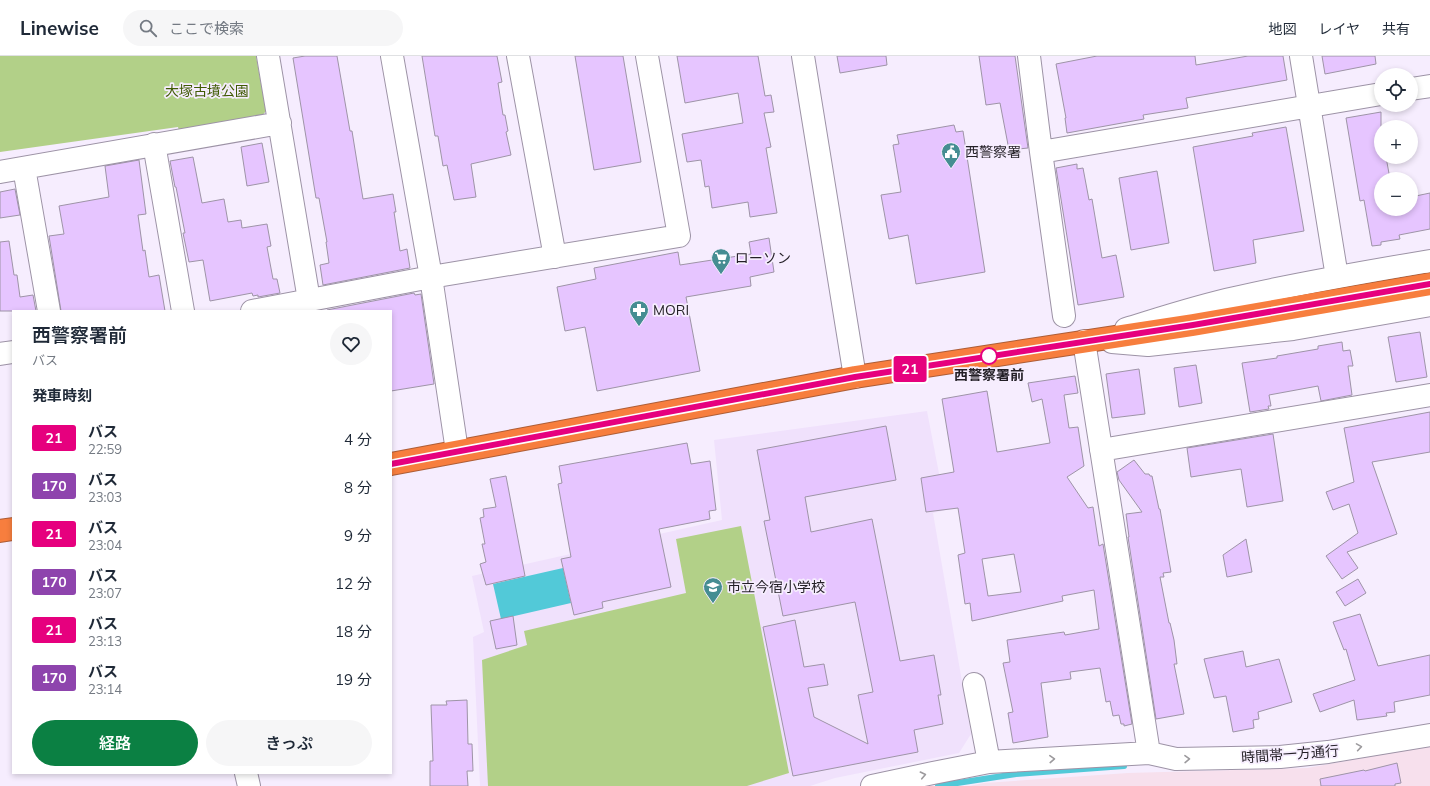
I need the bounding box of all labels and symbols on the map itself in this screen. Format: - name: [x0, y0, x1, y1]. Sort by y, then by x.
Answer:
- park label: 大塚古墳公園: [165, 82, 249, 100]
- public building icon: 西警察署: [940, 141, 962, 169]
- place label: 西警察署: [965, 143, 1021, 161]
- supermarket icon: ローソン: [710, 247, 732, 275]
- place label: ローソン: [735, 249, 791, 267]
- pharmacy icon: MORI: [628, 299, 650, 327]
- place label: MORI: [653, 301, 689, 319]
- marker: 西警察署前: [980, 347, 998, 365]
- line badge: 21: [892, 356, 928, 382]
- place label: 西警察署前: [954, 366, 1024, 384]
- school or university icon: 市立今宿小学校: [702, 576, 724, 604]
- place label: 市立今宿小学校: [727, 578, 825, 596]
- street label: 時間帯一方通行: [1240, 742, 1340, 766]
- one-way arrow: [1356, 743, 1362, 752]
- one-way arrow: [1049, 754, 1055, 763]
- one-way arrow: [1184, 755, 1190, 763]
- one-way arrow: [920, 771, 927, 779]

